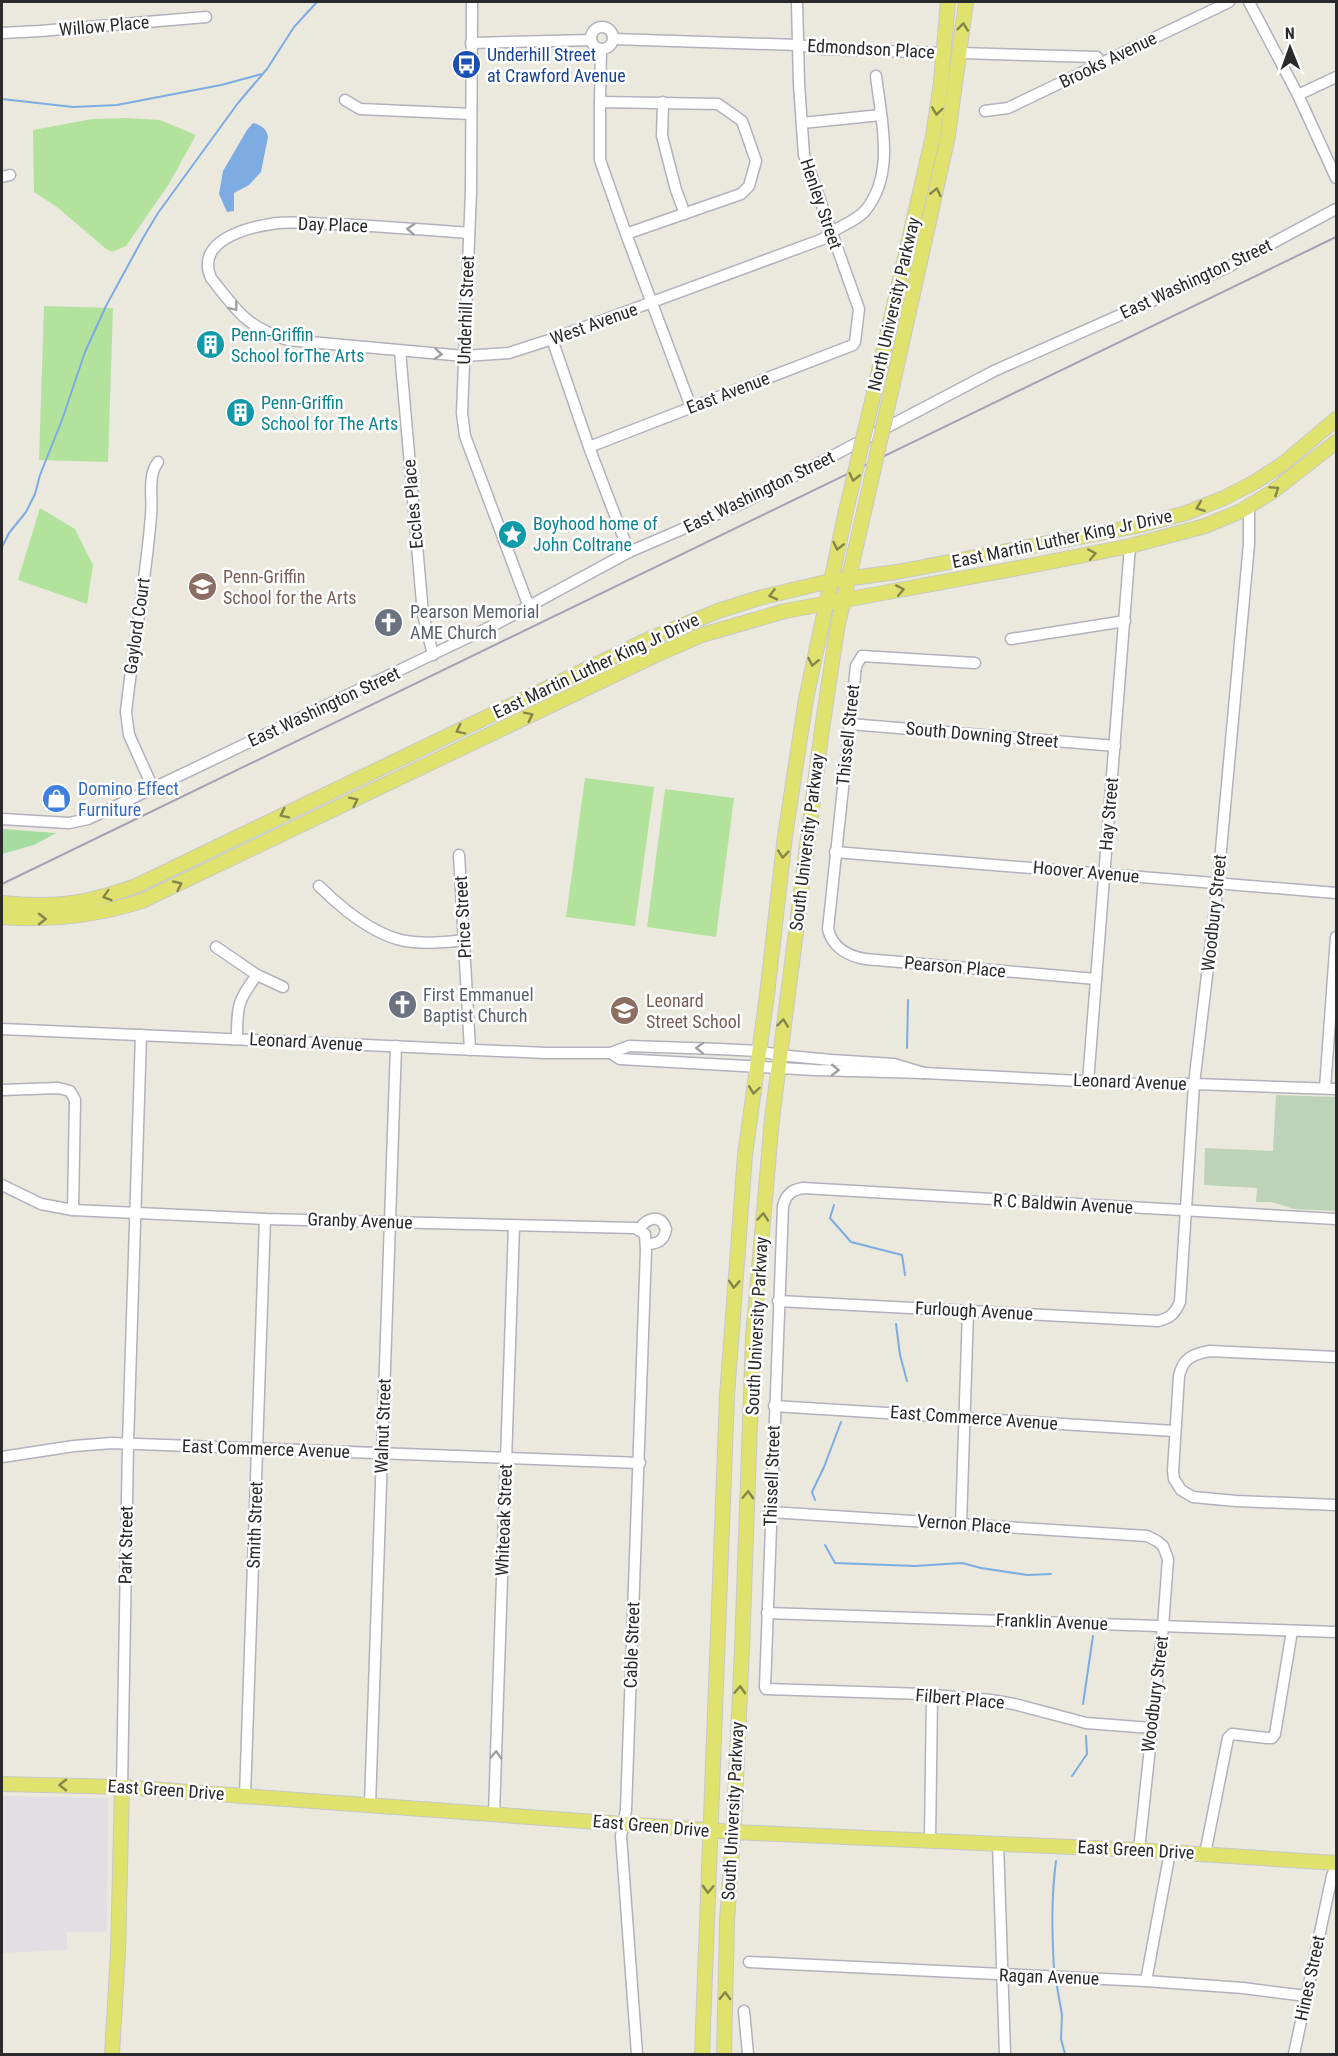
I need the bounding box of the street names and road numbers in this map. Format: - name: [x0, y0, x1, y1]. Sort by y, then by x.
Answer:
- street label: Willow Place: [58, 11, 150, 40]
- street label: Brooks Avenue: [1056, 27, 1160, 92]
- street label: Edmondson Place: [807, 35, 935, 62]
- street label: Henley Street: [796, 156, 847, 252]
- street label: Day Place: [298, 213, 368, 236]
- street label: North University Parkway: [863, 214, 924, 393]
- street label: East Washington Street: [1117, 234, 1275, 323]
- street label: Underhill Street: [453, 255, 478, 365]
- street label: West Avenue: [547, 298, 640, 349]
- street label: East Avenue: [683, 367, 772, 418]
- street label: East Washington Street: [680, 446, 838, 537]
- street label: Eccles Place: [398, 458, 427, 550]
- street label: East Martin Luther King Jr Drive: [950, 505, 1174, 572]
- street label: Gaylord Court: [119, 576, 154, 676]
- street label: East Martin Luther King Jr Drive: [490, 609, 702, 723]
- street label: East Washington Street: [245, 662, 403, 751]
- street label: Thissell Street: [832, 683, 863, 787]
- street label: South Downing Street: [905, 717, 1059, 752]
- street label: South University Parkway: [785, 751, 828, 932]
- street label: Hay Street: [1095, 776, 1122, 851]
- street label: Woodbury Street: [1197, 853, 1230, 972]
- street label: Hoover Avenue: [1032, 856, 1140, 887]
- street label: Price Street: [450, 875, 475, 959]
- street label: Pearson Place: [903, 952, 1007, 981]
- street label: Leonard Avenue: [249, 1028, 363, 1055]
- street label: Leonard Avenue: [1073, 1069, 1187, 1094]
- street label: R C Baldwin Avenue: [993, 1189, 1133, 1218]
- street label: Granby Avenue: [307, 1208, 413, 1233]
- street label: South University Parkway: [741, 1236, 772, 1416]
- street label: Furlough Avenue: [915, 1297, 1034, 1324]
- street label: Walnut Street: [370, 1378, 395, 1474]
- street label: East Commerce Avenue: [889, 1401, 1059, 1434]
- street label: Thissell Street: [759, 1425, 784, 1527]
- street label: East Commerce Avenue: [182, 1435, 350, 1462]
- street label: Whiteoak Street: [491, 1463, 516, 1577]
- street label: Smith Street: [242, 1481, 267, 1569]
- street label: Park Street: [114, 1506, 137, 1584]
- street label: Vernon Place: [917, 1510, 1012, 1537]
- street label: Cable Street: [619, 1601, 644, 1689]
- street label: Franklin Avenue: [996, 1609, 1108, 1634]
- street label: Woodbury Street: [1137, 1634, 1172, 1754]
- street label: Filbert Place: [915, 1684, 1005, 1713]
- street label: South University Parkway: [717, 1721, 748, 1901]
- street label: East Green Drive: [107, 1775, 225, 1804]
- street label: East Green Drive: [592, 1810, 710, 1841]
- street label: East Green Drive: [1077, 1836, 1195, 1863]
- street label: Hines Street: [1290, 1933, 1329, 2023]
- street label: Ragan Avenue: [999, 1964, 1100, 1989]

